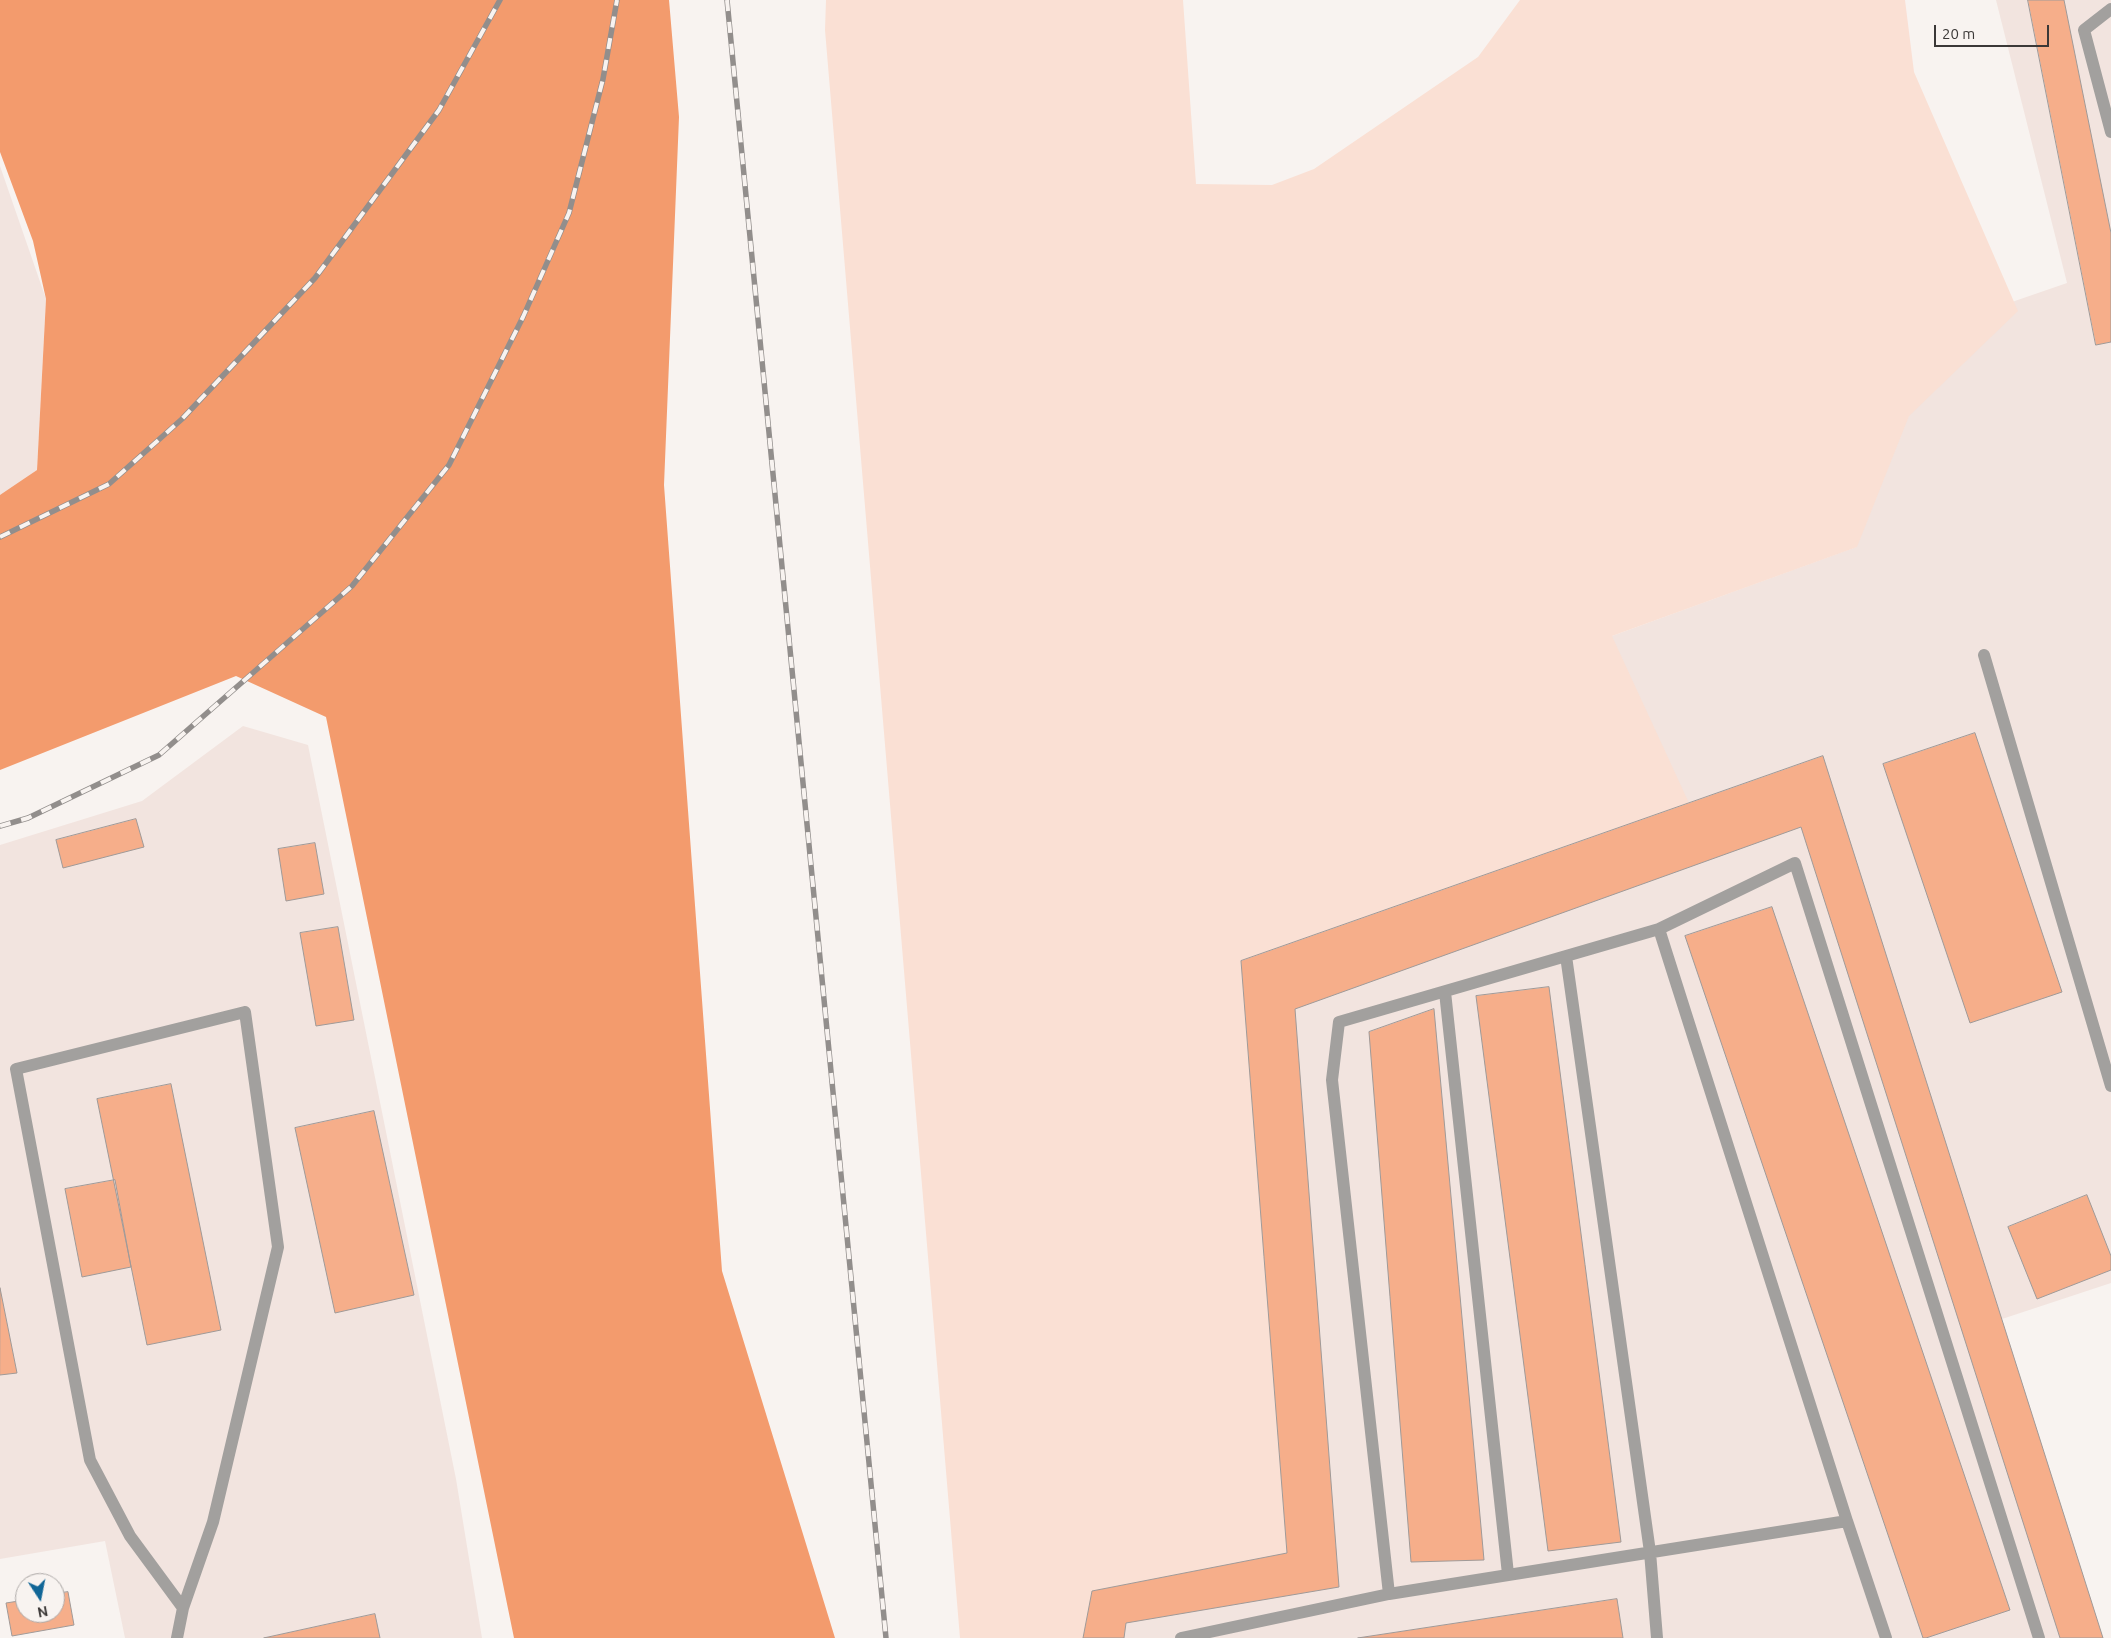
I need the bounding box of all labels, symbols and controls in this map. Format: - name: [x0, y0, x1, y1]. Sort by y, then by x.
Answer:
- scale bar: [1936, 15, 2051, 47]
- text: 20 m: [1942, 25, 1975, 42]
- north arrow: [15, 1573, 65, 1623]
- text: N: [36, 1603, 49, 1621]

